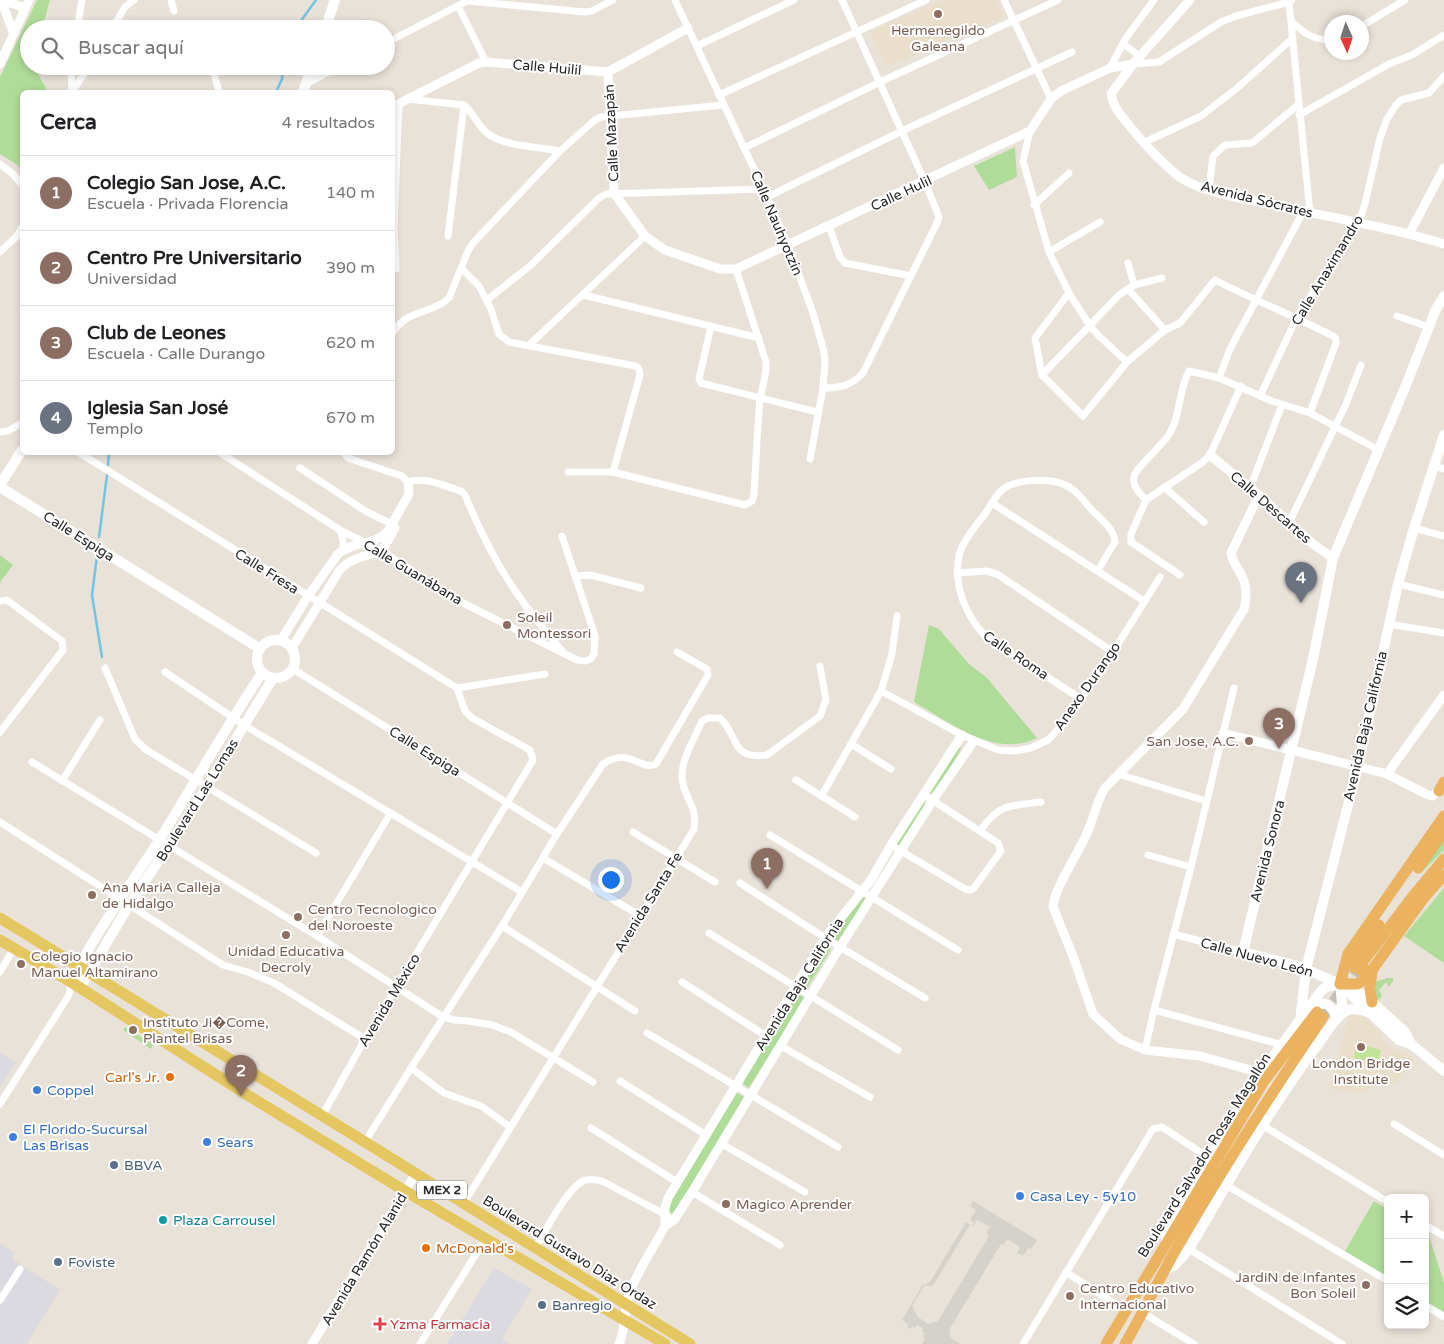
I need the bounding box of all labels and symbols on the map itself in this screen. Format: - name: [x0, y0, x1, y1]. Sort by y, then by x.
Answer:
- marker: Hermenegildo Galeana: [932, 8, 944, 20]
- north arrow: [1324, 15, 1369, 60]
- place label: Hermenegildo Galeana: [891, 22, 985, 55]
- street label: Calle Huilil: [512, 56, 582, 79]
- street label: Calle Mazapán: [600, 84, 623, 182]
- street label: Calle Nauhyotzin: [747, 168, 806, 278]
- street label: Calle Hulil: [868, 172, 934, 215]
- street label: Avenida Sócrates: [1199, 177, 1315, 222]
- street label: Calle Anaximandro: [1288, 212, 1367, 329]
- street label: Calle Descartes: [1227, 468, 1315, 547]
- street label: Calle Espiga: [40, 508, 117, 565]
- street label: Calle Guanábana: [360, 536, 465, 609]
- street label: Calle Fresa: [232, 545, 302, 598]
- pin: 4: [1285, 562, 1317, 603]
- place label: Soleil Montessori: [517, 609, 591, 642]
- marker: Soleil Montessori: [501, 619, 513, 631]
- street label: Calle Roma: [980, 627, 1052, 684]
- street label: Anexo Durango: [1051, 639, 1124, 734]
- street label: Avenida Baja California: [1340, 649, 1391, 803]
- pin: 3: [1263, 708, 1295, 749]
- street label: Calle Espiga: [386, 723, 463, 780]
- place label: San Jose, A.C.: [1146, 733, 1239, 750]
- marker: San Jose, A.C.: [1243, 735, 1255, 747]
- street label: Boulevard Las Lomas: [153, 736, 242, 865]
- street label: Avenida Sonora: [1247, 798, 1288, 904]
- pin: 1: [751, 848, 783, 889]
- street label: Avenida Santa Fe: [611, 849, 686, 956]
- your location: [598, 867, 624, 893]
- place label: Ana MariA Calleja de Hidalgo: [102, 879, 221, 912]
- marker: Ana MariA Calleja de Hidalgo: [86, 889, 98, 901]
- place label: Centro Tecnologico del Noroeste: [308, 901, 437, 934]
- marker: Centro Tecnologico del Noroeste: [292, 911, 304, 923]
- street label: Avenida Baja California: [752, 915, 847, 1054]
- marker: Unidad Educativa Decroly: [280, 929, 292, 941]
- street label: Calle Nuevo León: [1199, 934, 1315, 981]
- place label: Unidad Educativa Decroly: [228, 943, 344, 976]
- place label: Colegio Ignacio Manuel Altamirano: [31, 948, 158, 981]
- street label: Avenida México: [355, 951, 424, 1050]
- marker: Colegio Ignacio Manuel Altamirano: [15, 958, 27, 970]
- place label: Instituto Ji�Come, Plantel Brisas: [143, 1014, 269, 1047]
- marker: Instituto Ji�Come, Plantel Brisas: [127, 1024, 139, 1036]
- marker: London Bridge Institute: [1355, 1041, 1367, 1053]
- street label: Boulevard Salvador Rosas Magallón: [1134, 1050, 1275, 1261]
- pin: 2: [225, 1055, 257, 1096]
- place label: London Bridge Institute: [1312, 1055, 1410, 1088]
- place label: Carl's Jr.: [105, 1069, 160, 1086]
- marker: Carl's Jr.: [164, 1071, 176, 1083]
- place label: Coppel: [47, 1082, 94, 1099]
- marker: Coppel: [31, 1084, 43, 1096]
- place label: El Florido-Sucursal Las Brisas: [23, 1121, 148, 1154]
- marker: El Florido-Sucursal Las Brisas: [7, 1131, 19, 1143]
- place label: Sears: [217, 1134, 254, 1151]
- marker: Sears: [201, 1136, 213, 1148]
- place label: BBVA: [124, 1157, 163, 1174]
- marker: BBVA: [108, 1159, 120, 1171]
- road number: MEX 2: [417, 1180, 467, 1200]
- place label: Casa Ley - 5y10: [1030, 1188, 1136, 1205]
- street label: Avenida Ramón Alanid: [318, 1190, 411, 1329]
- marker: Casa Ley - 5y10: [1014, 1190, 1026, 1202]
- street label: Boulevard Gustavo Díaz Ordaz: [480, 1192, 660, 1313]
- place label: Magico Aprender: [736, 1196, 853, 1213]
- marker: Magico Aprender: [720, 1198, 732, 1210]
- place label: Plaza Carrousel: [173, 1212, 275, 1229]
- marker: Plaza Carrousel: [157, 1214, 169, 1226]
- place label: McDonald's: [436, 1240, 514, 1257]
- marker: McDonald's: [420, 1242, 432, 1254]
- place label: Foviste: [68, 1254, 115, 1271]
- marker: Foviste: [52, 1256, 64, 1268]
- place label: JardiN de Infantes Bon Soleil: [1236, 1269, 1356, 1302]
- marker: JardiN de Infantes Bon Soleil: [1360, 1279, 1372, 1291]
- place label: Centro Educativo Internacional: [1080, 1280, 1194, 1313]
- marker: Centro Educativo Internacional: [1064, 1290, 1076, 1302]
- place label: Banregio: [552, 1297, 612, 1314]
- marker: Banregio: [536, 1299, 548, 1311]
- place label: Yzma Farmacia: [390, 1316, 491, 1333]
- marker: Yzma Farmacia: [374, 1318, 386, 1330]

